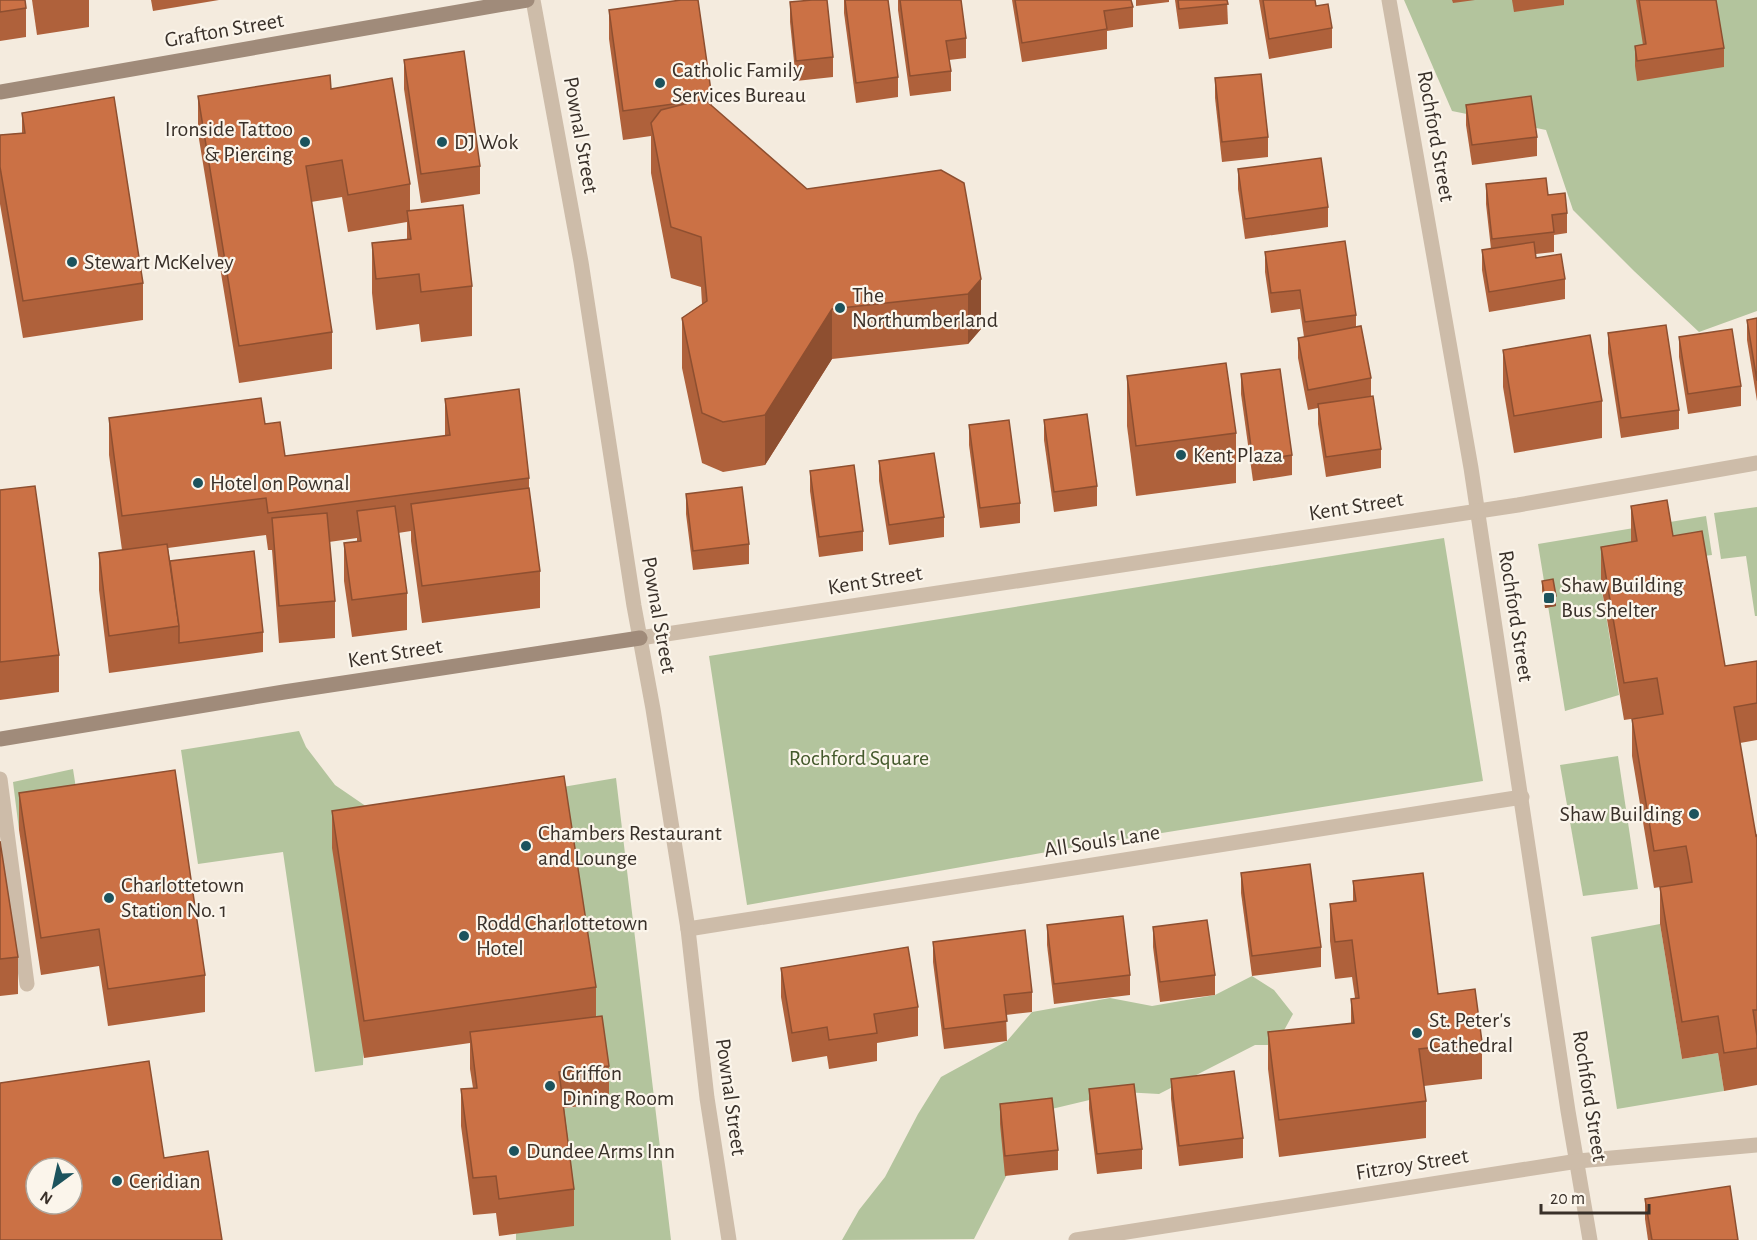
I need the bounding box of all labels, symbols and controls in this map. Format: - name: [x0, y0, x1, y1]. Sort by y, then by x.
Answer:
- street label: Grafton Street: [163, 9, 285, 51]
- place label: Catholic Family Services Bureau: [672, 59, 806, 106]
- street label: Rochford Street: [1414, 69, 1458, 203]
- street label: Pownal Street: [560, 75, 602, 195]
- marker: Catholic Family Services Bureau: [653, 76, 667, 90]
- place label: Ironside Tattoo & Piercing: [165, 118, 293, 165]
- place label: DJ Wok: [454, 131, 518, 153]
- marker: Ironside Tattoo & Piercing: [298, 135, 312, 149]
- marker: DJ Wok: [435, 135, 449, 149]
- place label: Stewart McKelvey: [84, 251, 234, 273]
- marker: Stewart McKelvey: [65, 255, 79, 269]
- place label: The Northumberland: [852, 284, 998, 331]
- marker: The Northumberland: [833, 301, 847, 315]
- place label: Kent Plaza: [1193, 444, 1283, 466]
- marker: Kent Plaza: [1174, 448, 1188, 462]
- place label: Hotel on Pownal: [210, 472, 350, 494]
- marker: Hotel on Pownal: [191, 476, 205, 490]
- street label: Kent Street: [1307, 488, 1405, 524]
- street label: Rochford Street: [1495, 549, 1537, 683]
- street label: Pownal Street: [638, 555, 680, 675]
- street label: Kent Street: [826, 562, 924, 598]
- place label: Shaw Building Bus Shelter: [1561, 574, 1684, 621]
- marker: Shaw Building Bus Shelter: [1542, 591, 1556, 605]
- street label: Kent Street: [346, 635, 444, 671]
- park label: Rochford Square: [789, 747, 929, 769]
- place label: Shaw Building: [1559, 803, 1682, 825]
- marker: Shaw Building: [1687, 807, 1701, 821]
- street label: All Souls Lane: [1043, 821, 1161, 861]
- place label: Chambers Restaurant and Lounge: [538, 822, 722, 869]
- marker: Chambers Restaurant and Lounge: [519, 839, 533, 853]
- place label: Charlottetown Station No. 1: [121, 874, 244, 921]
- marker: Charlottetown Station No. 1: [102, 891, 116, 905]
- place label: Rodd Charlottetown Hotel: [476, 912, 648, 959]
- marker: Rodd Charlottetown Hotel: [457, 929, 471, 943]
- place label: St. Peter's Cathedral: [1429, 1009, 1513, 1056]
- marker: St. Peter's Cathedral: [1410, 1026, 1424, 1040]
- street label: Rochford Street: [1569, 1029, 1611, 1163]
- street label: Pownal Street: [712, 1037, 750, 1157]
- place label: Griffon Dining Room: [562, 1062, 674, 1109]
- marker: Griffon Dining Room: [543, 1079, 557, 1093]
- place label: Dundee Arms Inn: [526, 1140, 675, 1162]
- marker: Dundee Arms Inn: [507, 1144, 521, 1158]
- street label: Fitzroy Street: [1354, 1144, 1470, 1184]
- north arrow: [24, 1156, 84, 1216]
- place label: Ceridian: [129, 1170, 201, 1192]
- marker: Ceridian: [110, 1174, 124, 1188]
- scale bar: [1541, 1177, 1649, 1215]
- text: N: [37, 1188, 55, 1207]
- text: 20 m: [1550, 1190, 1585, 1208]

